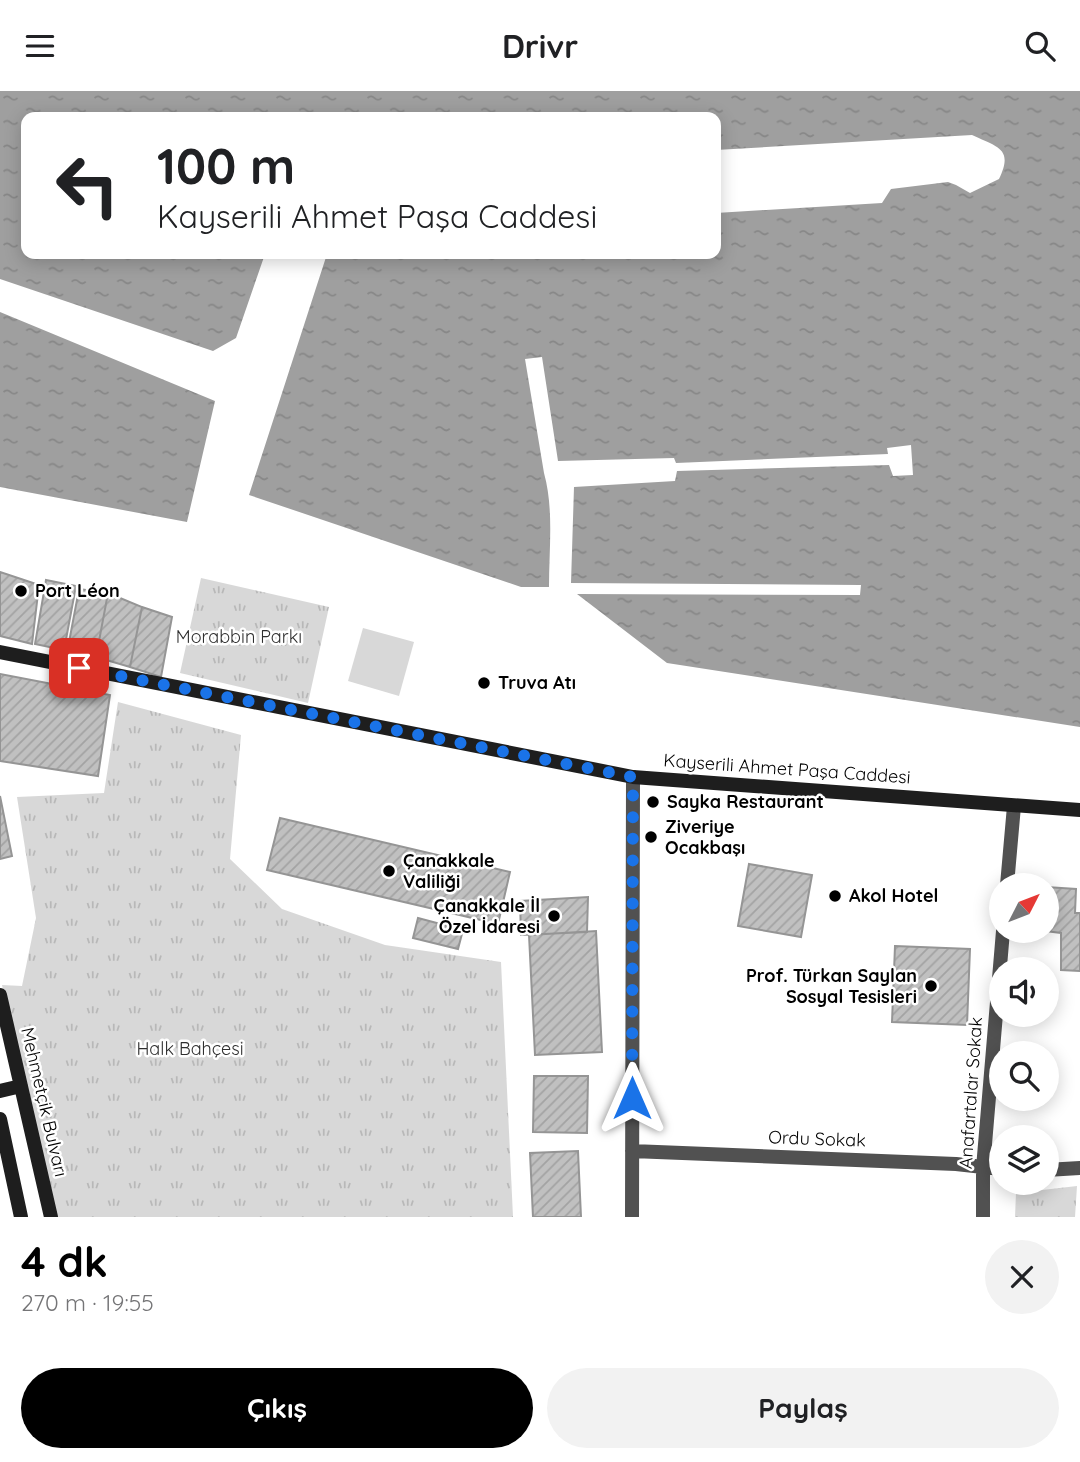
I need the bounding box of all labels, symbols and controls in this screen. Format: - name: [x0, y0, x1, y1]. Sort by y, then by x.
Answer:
- text: Drivr: [502, 26, 578, 66]
- icon: menu: [21, 27, 59, 65]
- icon: search: [1021, 27, 1059, 65]
- text: 100 m: [157, 135, 295, 196]
- icon: left: [42, 140, 133, 231]
- text: Kayserili Ahmet Paşa Caddesi: [157, 196, 597, 236]
- place label: Port Léon: [35, 579, 120, 602]
- marker: Port Léon: [13, 583, 29, 599]
- park label: Morabbin Parkı: [176, 625, 302, 648]
- pin: [49, 638, 109, 698]
- icon: arrive: [60, 649, 98, 687]
- place label: Truva Atı: [498, 671, 576, 694]
- marker: Truva Atı: [476, 675, 492, 691]
- street label: Kayserili Ahmet Paşa Caddesi: [663, 748, 911, 789]
- place label: Sayka Restaurant: [667, 790, 824, 813]
- marker: Sayka Restaurant: [645, 794, 661, 810]
- place label: Ziveriye Ocakbaşı: [665, 815, 745, 859]
- marker: Ziveriye Ocakbaşı: [643, 829, 659, 845]
- place label: Çanakkale Valiliği: [403, 849, 495, 893]
- marker: Çanakkale Valiliği: [381, 863, 397, 879]
- north arrow: [989, 873, 1059, 943]
- map controls: [989, 873, 1059, 1195]
- place label: Akol Hotel: [849, 884, 938, 907]
- marker: Akol Hotel: [827, 888, 843, 904]
- place label: Çanakkale İl Özel İdaresi: [434, 894, 540, 938]
- marker: Çanakkale İl Özel İdaresi: [546, 908, 562, 924]
- button: sound: [989, 957, 1059, 1027]
- place label: Prof. Türkan Saylan Sosyal Tesisleri: [746, 964, 917, 1008]
- marker: Prof. Türkan Saylan Sosyal Tesisleri: [923, 978, 939, 994]
- street label: Anafartalar Sokak: [954, 1016, 987, 1170]
- street label: Mehmetçik Bulvarı: [16, 1025, 73, 1179]
- park label: Halk Bahçesi: [136, 1037, 244, 1060]
- button: search: [989, 1041, 1059, 1111]
- position arrow: [595, 1061, 669, 1135]
- street label: Ordu Sokak: [768, 1125, 866, 1152]
- button: layers: [989, 1125, 1059, 1195]
- text: 4 dk: [21, 1235, 108, 1288]
- button: close: [985, 1240, 1059, 1314]
- text: 270 m · 19:55: [21, 1288, 154, 1317]
- button: Çıkış: [21, 1368, 533, 1448]
- button: Paylaş: [547, 1368, 1059, 1448]

